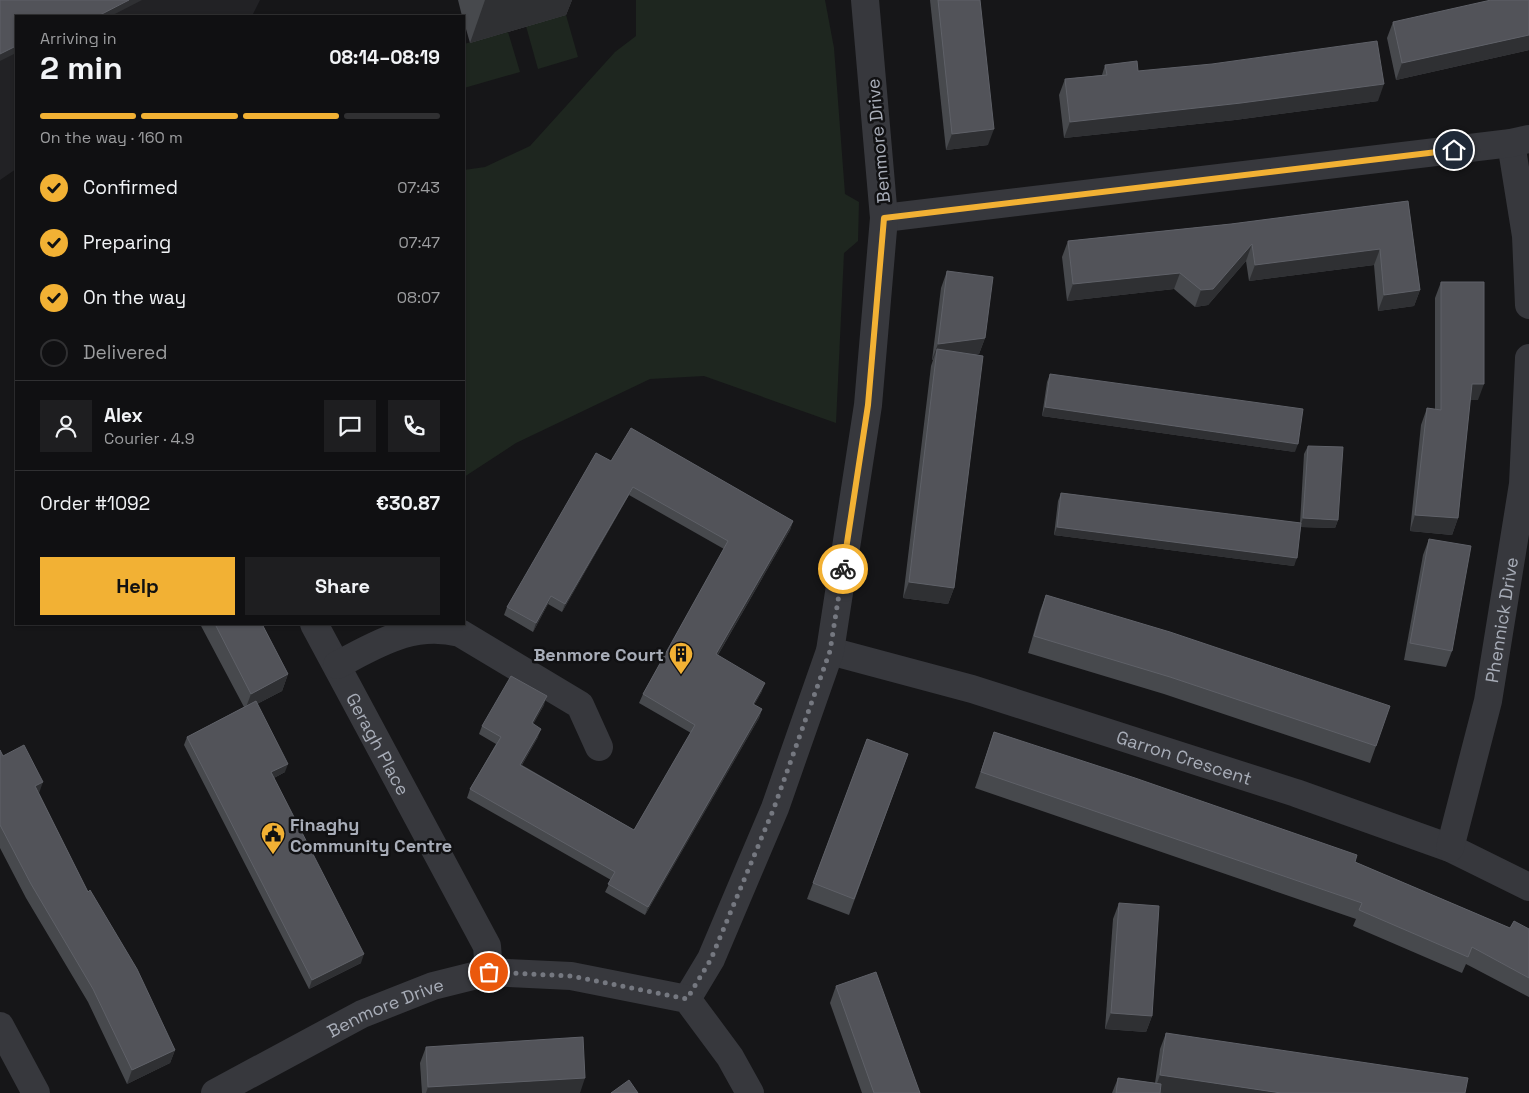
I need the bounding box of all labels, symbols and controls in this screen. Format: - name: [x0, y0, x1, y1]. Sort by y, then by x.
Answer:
- text: Arriving in: [40, 28, 117, 49]
- text: 08:14–08:19: [329, 45, 440, 70]
- text: 2 min: [40, 48, 123, 88]
- street label: Benmore Drive: [861, 78, 895, 204]
- text: On the way · 160 m: [40, 127, 183, 148]
- pin: [1433, 129, 1475, 171]
- icon: home: [1440, 136, 1468, 164]
- icon: check: [40, 174, 68, 202]
- text: Confirmed: [83, 175, 178, 200]
- text: 07:43: [397, 177, 440, 198]
- icon: check: [40, 229, 68, 257]
- text: Preparing: [83, 230, 171, 255]
- text: 07:47: [398, 232, 440, 253]
- icon: check: [40, 284, 68, 312]
- text: On the way: [83, 285, 186, 310]
- text: 08:07: [397, 287, 440, 308]
- text: Delivered: [83, 340, 168, 365]
- button: person: [40, 400, 92, 452]
- button: chat: [324, 400, 376, 452]
- button: phone: [388, 400, 440, 452]
- text: Alex: [104, 403, 143, 428]
- text: Courier · 4.9: [104, 428, 194, 449]
- text: Order #1092: [40, 491, 150, 516]
- text: €30.87: [376, 491, 440, 516]
- courier: [818, 544, 868, 594]
- icon: bike: [829, 555, 857, 583]
- street label: Phennick Drive: [1480, 555, 1523, 685]
- button: Help: [40, 557, 235, 615]
- button: Share: [245, 557, 440, 615]
- building icon: Benmore Court: [668, 641, 694, 675]
- place label: Benmore Court: [533, 643, 664, 666]
- street label: Geragh Place: [341, 689, 415, 799]
- street label: Garron Crescent: [1114, 725, 1255, 790]
- place label: Finaghy Community Centre: [290, 813, 452, 857]
- public building icon: Finaghy Community Centre: [260, 821, 286, 855]
- pin: [468, 951, 510, 993]
- icon: bag: [475, 958, 503, 986]
- street label: Benmore Drive: [323, 972, 446, 1042]

